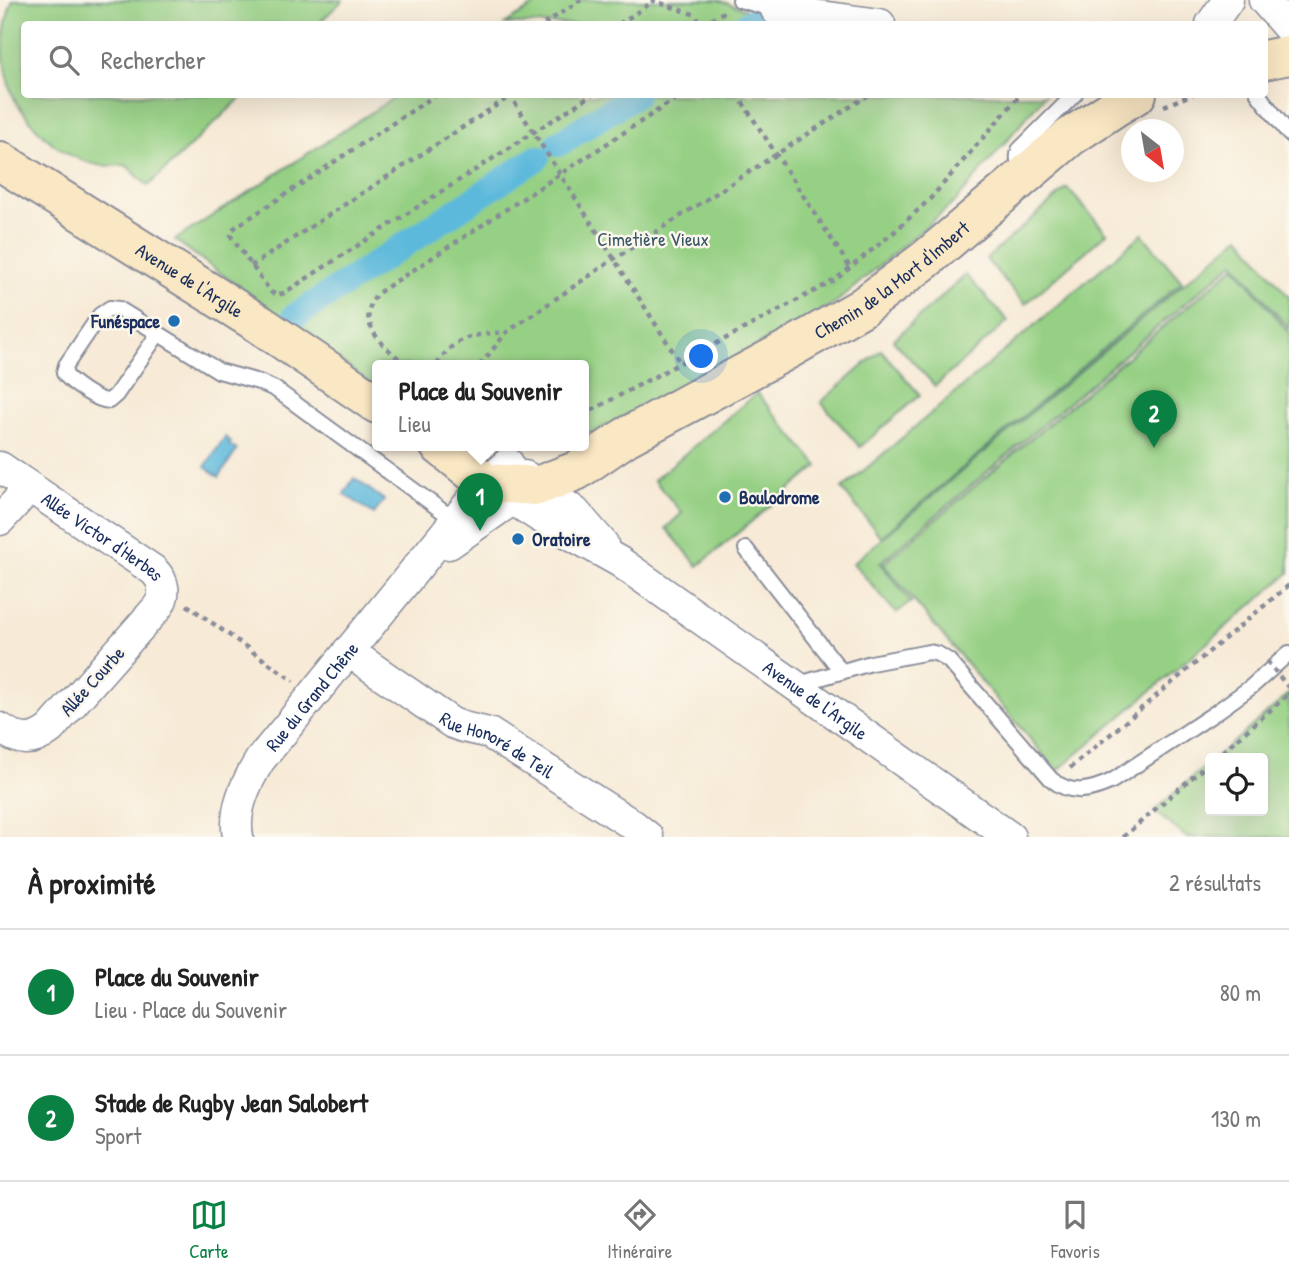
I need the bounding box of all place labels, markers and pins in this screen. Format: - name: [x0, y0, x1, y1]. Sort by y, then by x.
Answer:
- place label: Funéspace: [90, 308, 160, 335]
- marker: Funéspace: [166, 313, 182, 329]
- pin: 2: [1131, 390, 1177, 448]
- pin: 1: [457, 473, 503, 531]
- place label: Boulodrome: [739, 484, 820, 510]
- marker: Boulodrome: [717, 489, 733, 505]
- place label: Oratoire: [532, 526, 591, 552]
- marker: Oratoire: [510, 531, 526, 547]

